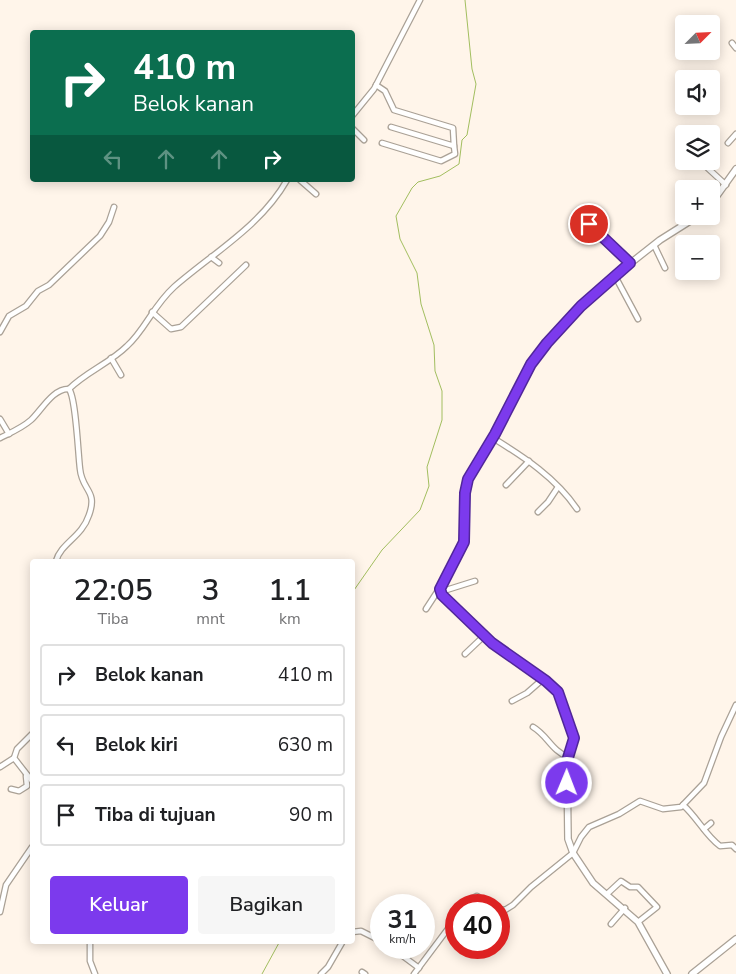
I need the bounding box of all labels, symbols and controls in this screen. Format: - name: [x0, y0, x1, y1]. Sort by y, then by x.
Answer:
- north arrow: [675, 15, 720, 60]
- map controls: [675, 15, 720, 280]
- text: 410 m: [133, 44, 236, 91]
- icon: right: [50, 50, 115, 115]
- button: sound: [675, 70, 720, 115]
- text: Belok kanan: [133, 89, 254, 119]
- button: layers: [675, 125, 720, 170]
- icon: left: [99, 145, 127, 173]
- icon: ahead: [152, 145, 180, 173]
- icon: ahead: [205, 145, 233, 173]
- icon: right: [258, 145, 286, 173]
- button: +: [675, 180, 720, 225]
- pin: [568, 203, 610, 245]
- icon: arrive: [575, 210, 603, 238]
- button: −: [675, 235, 720, 280]
- text: 22:05: [74, 570, 153, 611]
- text: 3: [201, 570, 219, 611]
- text: 1.1: [268, 570, 311, 611]
- text: Tiba: [98, 608, 129, 630]
- text: mnt: [196, 608, 225, 630]
- text: km: [279, 608, 301, 630]
- icon: right: [52, 661, 80, 689]
- text: Belok kanan: [95, 662, 204, 688]
- text: 410 m: [278, 662, 333, 688]
- icon: left: [52, 731, 80, 759]
- text: Belok kiri: [95, 732, 178, 758]
- text: 630 m: [278, 732, 333, 758]
- position arrow: [540, 756, 592, 808]
- icon: arrive: [52, 801, 80, 829]
- text: Tiba di tujuan: [95, 802, 216, 828]
- text: 90 m: [289, 802, 333, 828]
- button: Keluar: [50, 876, 188, 934]
- button: Bagikan: [198, 876, 335, 934]
- speed limit sign: 40: [445, 894, 510, 959]
- text: 31: [387, 903, 418, 937]
- text: km/h: [389, 931, 416, 947]

